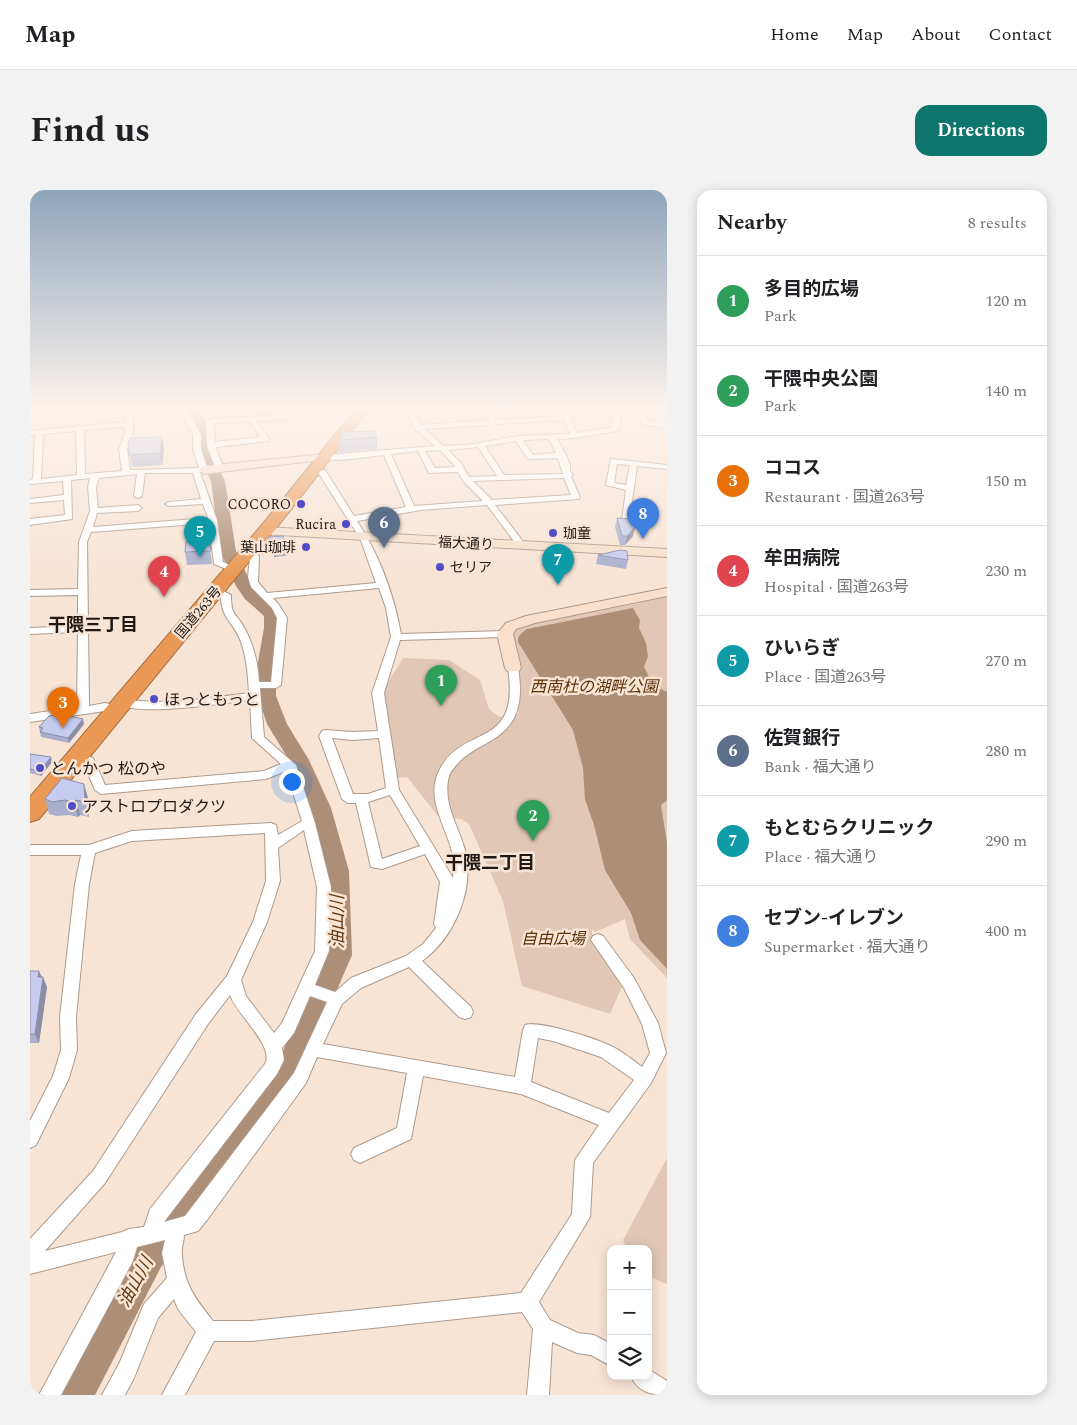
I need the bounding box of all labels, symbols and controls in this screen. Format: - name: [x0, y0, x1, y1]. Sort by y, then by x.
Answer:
- text: Map: [25, 17, 75, 53]
- text: Home: [770, 21, 819, 48]
- text: Map: [847, 21, 883, 48]
- text: About: [911, 21, 961, 48]
- text: Contact: [989, 21, 1052, 48]
- text: Find us: [30, 104, 150, 157]
- button: Directions: [915, 105, 1047, 156]
- text: Nearby: [717, 207, 787, 239]
- text: 8 results: [968, 211, 1027, 235]
- text: 多目的広場: [764, 275, 859, 304]
- text: 1: [729, 289, 737, 313]
- text: 120 m: [985, 289, 1027, 313]
- text: Park: [764, 304, 797, 328]
- text: 干隈中央公園: [764, 365, 878, 394]
- text: 2: [729, 379, 737, 403]
- text: 140 m: [985, 379, 1027, 403]
- text: Park: [764, 394, 797, 418]
- text: ココス: [764, 454, 821, 483]
- text: 3: [729, 469, 737, 493]
- text: 150 m: [985, 469, 1027, 493]
- text: Restaurant · 国道263号: [764, 485, 925, 509]
- place label: COCORO: [227, 494, 291, 515]
- marker: COCORO: [295, 498, 307, 510]
- pin: 8: [627, 498, 659, 539]
- pin: 6: [368, 507, 400, 548]
- place label: Rucira: [295, 514, 336, 535]
- pin: 5: [184, 516, 216, 557]
- marker: Rucira: [340, 518, 352, 530]
- place label: 珈童: [563, 523, 591, 544]
- marker: 珈童: [547, 527, 559, 539]
- street label: 福大通り: [437, 532, 494, 555]
- place label: 葉山珈琲: [240, 537, 296, 558]
- marker: 葉山珈琲: [300, 541, 312, 553]
- pin: 7: [542, 544, 574, 585]
- text: 牟田病院: [764, 544, 840, 573]
- pin: 4: [148, 556, 180, 597]
- place label: セリア: [450, 557, 492, 578]
- text: 4: [729, 559, 737, 583]
- text: 230 m: [985, 559, 1027, 583]
- marker: セリア: [434, 561, 446, 573]
- text: Hospital · 国道263号: [764, 575, 909, 599]
- street label: 国道263号: [170, 581, 227, 643]
- district label: 干隈三丁目: [48, 612, 138, 639]
- text: ひいらぎ: [764, 634, 840, 663]
- text: 5: [729, 649, 737, 673]
- text: 270 m: [985, 649, 1027, 673]
- pin: 1: [425, 665, 457, 706]
- text: Place · 国道263号: [764, 665, 886, 689]
- park label: 西南杜の湖畔公園: [530, 675, 660, 699]
- pin: 3: [47, 687, 79, 728]
- place label: ほっともっと: [164, 688, 260, 712]
- marker: ほっともっと: [148, 693, 160, 705]
- text: 佐賀銀行: [764, 724, 840, 753]
- text: 6: [729, 739, 737, 763]
- text: 280 m: [985, 739, 1027, 763]
- text: Bank · 福大通り: [764, 755, 877, 779]
- place label: とんかつ 松のや: [50, 757, 166, 781]
- marker: とんかつ 松のや: [34, 762, 46, 774]
- your location: [279, 769, 305, 795]
- place label: アストロプロダクツ: [82, 795, 226, 819]
- marker: アストロプロダクツ: [66, 800, 78, 812]
- pin: 2: [517, 800, 549, 841]
- text: もとむらクリニック: [764, 814, 935, 843]
- text: 7: [729, 829, 737, 853]
- text: 290 m: [985, 829, 1027, 853]
- text: Place · 福大通り: [764, 845, 878, 869]
- district label: 干隈二丁目: [445, 850, 535, 877]
- water label: 油山川: [324, 893, 351, 949]
- text: セブン-イレブン: [764, 904, 904, 933]
- text: 8: [729, 919, 737, 943]
- text: 400 m: [985, 919, 1027, 943]
- park label: 自由広場: [521, 927, 587, 951]
- text: Supermarket · 福大通り: [764, 935, 931, 959]
- map controls: [607, 1245, 652, 1380]
- button: +: [607, 1245, 652, 1290]
- water label: 油山川: [111, 1250, 161, 1312]
- button: −: [607, 1290, 652, 1335]
- button: layers: [607, 1335, 652, 1380]

